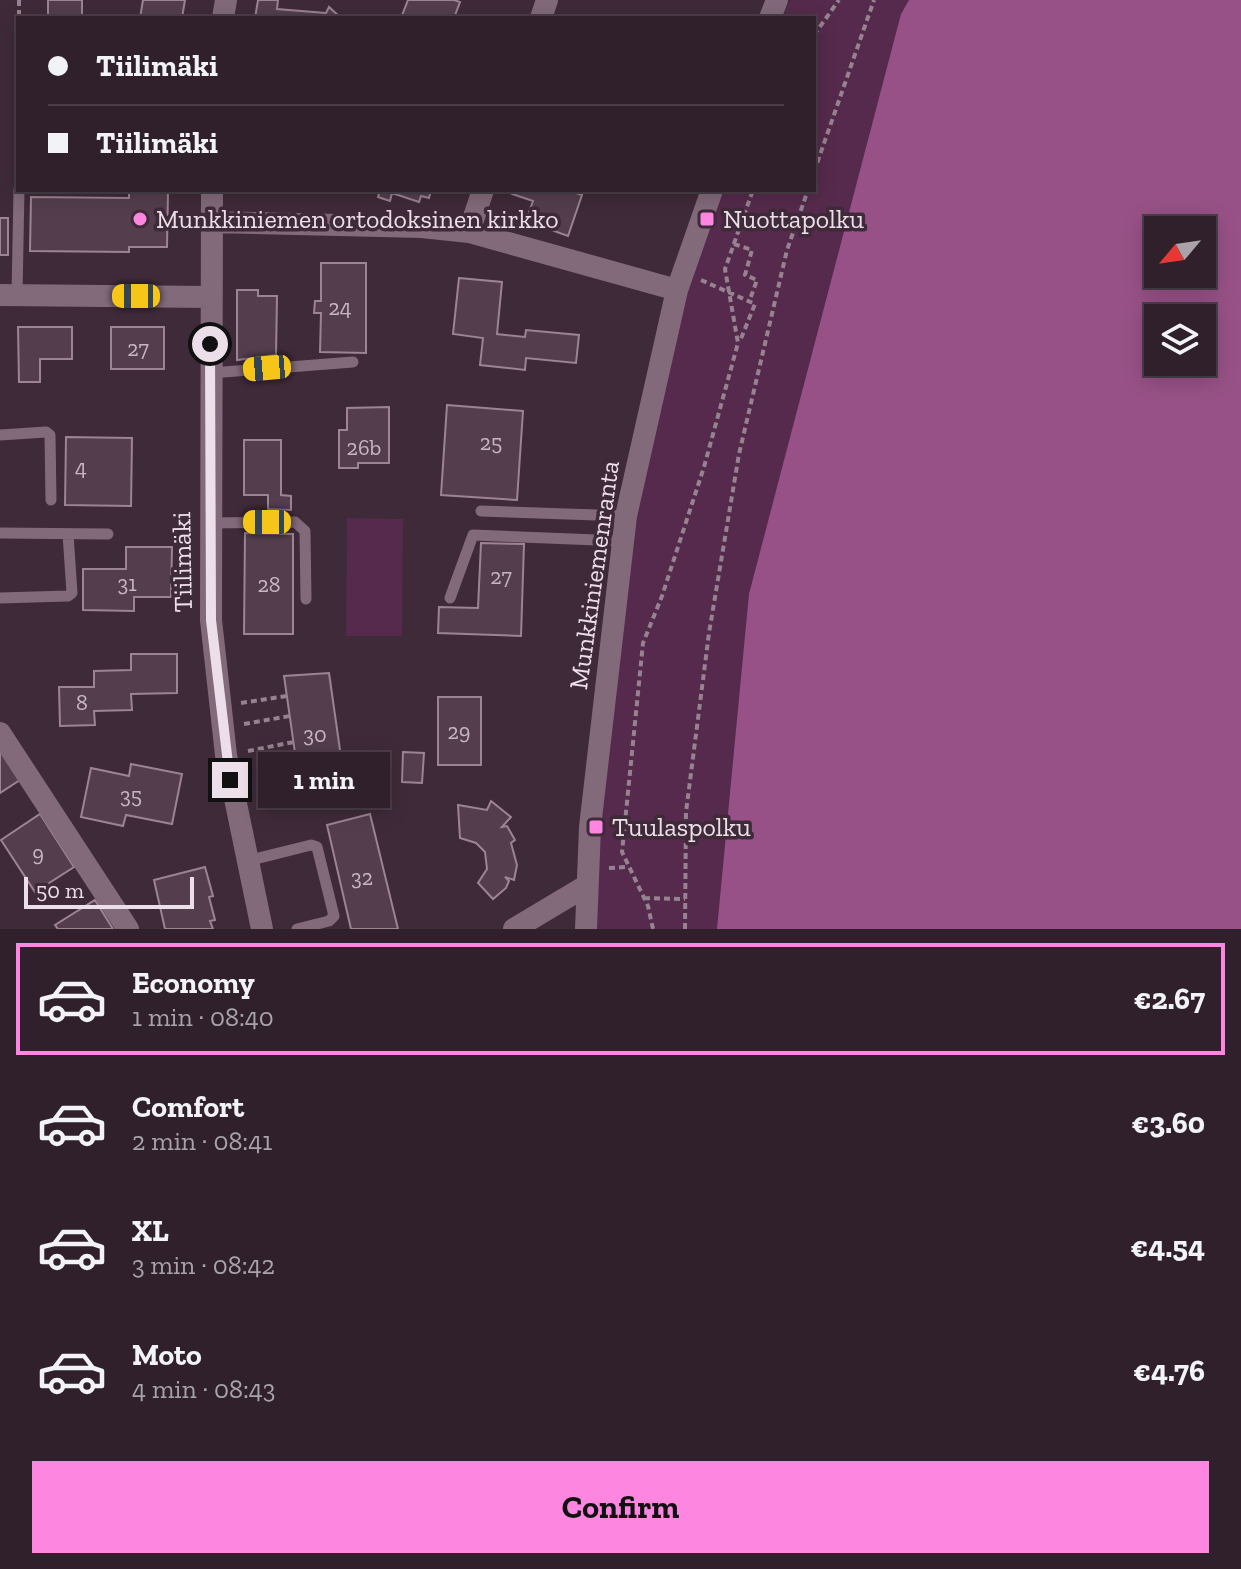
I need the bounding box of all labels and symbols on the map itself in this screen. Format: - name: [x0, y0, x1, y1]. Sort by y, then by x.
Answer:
- place label: Munkkiniemen ortodoksinen kirkko: [156, 203, 559, 235]
- place label: Nuottapolku: [723, 203, 864, 235]
- marker: Munkkiniemen ortodoksinen kirkko: [131, 210, 149, 228]
- marker: Nuottapolku: [698, 210, 716, 228]
- north arrow: [1144, 216, 1216, 288]
- car: [112, 284, 160, 308]
- house number: 24: [328, 294, 352, 321]
- route start: [192, 326, 228, 362]
- house number: 27: [127, 335, 149, 362]
- car: [242, 354, 292, 382]
- house number: 25: [480, 429, 502, 456]
- house number: 26b: [347, 434, 381, 461]
- house number: 4: [75, 454, 87, 481]
- street label: Munkkiniemenranta: [562, 458, 626, 691]
- car: [243, 510, 291, 534]
- street label: Tiilimäki: [165, 511, 199, 613]
- house number: 27: [490, 563, 512, 590]
- house number: 31: [117, 570, 137, 597]
- house number: 28: [257, 571, 281, 598]
- house number: 8: [76, 689, 88, 716]
- house number: 29: [447, 718, 471, 745]
- house number: 30: [303, 721, 327, 748]
- callout: 1 min: [258, 752, 390, 808]
- route end: [212, 762, 248, 798]
- house number: 35: [120, 782, 142, 809]
- place label: Tuulaspolku: [612, 811, 751, 843]
- marker: Tuulaspolku: [587, 818, 605, 836]
- house number: 9: [32, 840, 44, 867]
- house number: 32: [351, 864, 373, 891]
- scale bar: [24, 873, 194, 909]

